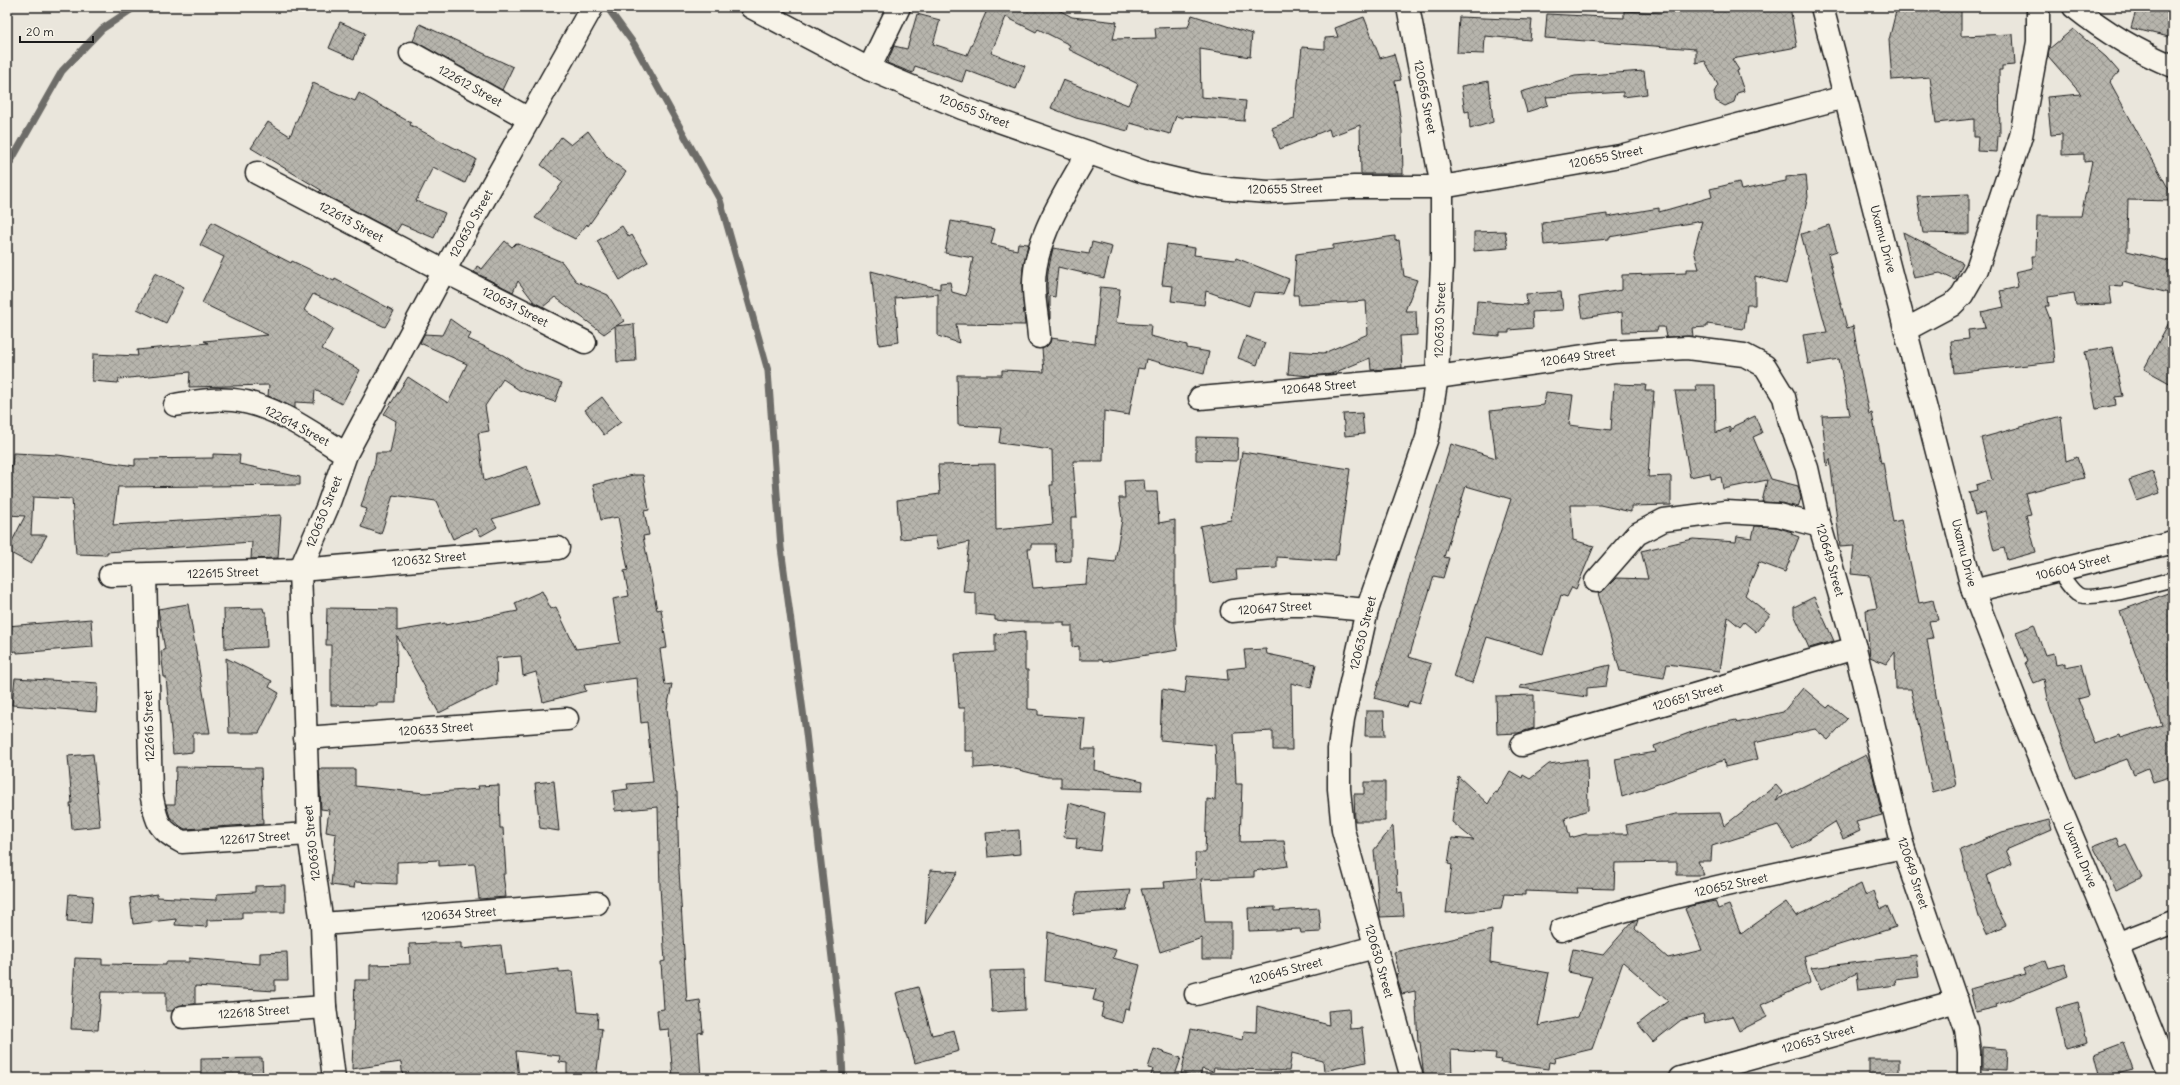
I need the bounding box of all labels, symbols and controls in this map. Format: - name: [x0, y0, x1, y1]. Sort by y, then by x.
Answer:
- scale bar: [20, 18, 93, 44]
- text: 20 m: [26, 24, 54, 39]
- street label: 120656 Street: [1411, 59, 1440, 135]
- street label: 122612 Street: [436, 62, 505, 109]
- street label: 120655 Street: [937, 90, 1012, 131]
- street label: 120655 Street: [1568, 142, 1644, 171]
- street label: 120655 Street: [1247, 180, 1323, 197]
- street label: 120630 Street: [446, 187, 495, 261]
- street label: 122613 Street: [316, 198, 386, 245]
- street label: Uxamu Drive: [1867, 203, 1900, 274]
- street label: 120630 Street: [1431, 282, 1448, 358]
- street label: 120631 Street: [480, 283, 551, 330]
- street label: 120649 Street: [1540, 344, 1616, 369]
- street label: 120648 Street: [1281, 376, 1357, 397]
- street label: 122614 Street: [262, 402, 332, 449]
- street label: 120630 Street: [302, 474, 345, 550]
- street label: Uxamu Drive: [1949, 517, 1980, 588]
- street label: 120649 Street: [1813, 522, 1848, 598]
- street label: 120632 Street: [391, 548, 467, 569]
- street label: 106604 Street: [2034, 550, 2112, 583]
- street label: 122615 Street: [187, 564, 259, 581]
- street label: 120630 Street: [1346, 594, 1379, 671]
- street label: 120647 Street: [1238, 597, 1312, 618]
- street label: 120651 Street: [1651, 679, 1725, 714]
- street label: 122616 Street: [140, 690, 157, 762]
- street label: 120633 Street: [398, 718, 474, 739]
- street label: 120630 Street: [300, 805, 323, 882]
- street label: Uxamu Drive: [2060, 820, 2101, 890]
- street label: 122617 Street: [219, 828, 291, 847]
- street label: 120649 Street: [1895, 835, 1932, 911]
- street label: 120652 Street: [1693, 869, 1769, 900]
- street label: 120634 Street: [421, 903, 497, 924]
- street label: 120630 Street: [1362, 922, 1397, 999]
- street label: 120645 Street: [1248, 954, 1324, 987]
- street label: 122618 Street: [218, 1002, 290, 1021]
- street label: 120653 Street: [1780, 1021, 1856, 1056]

